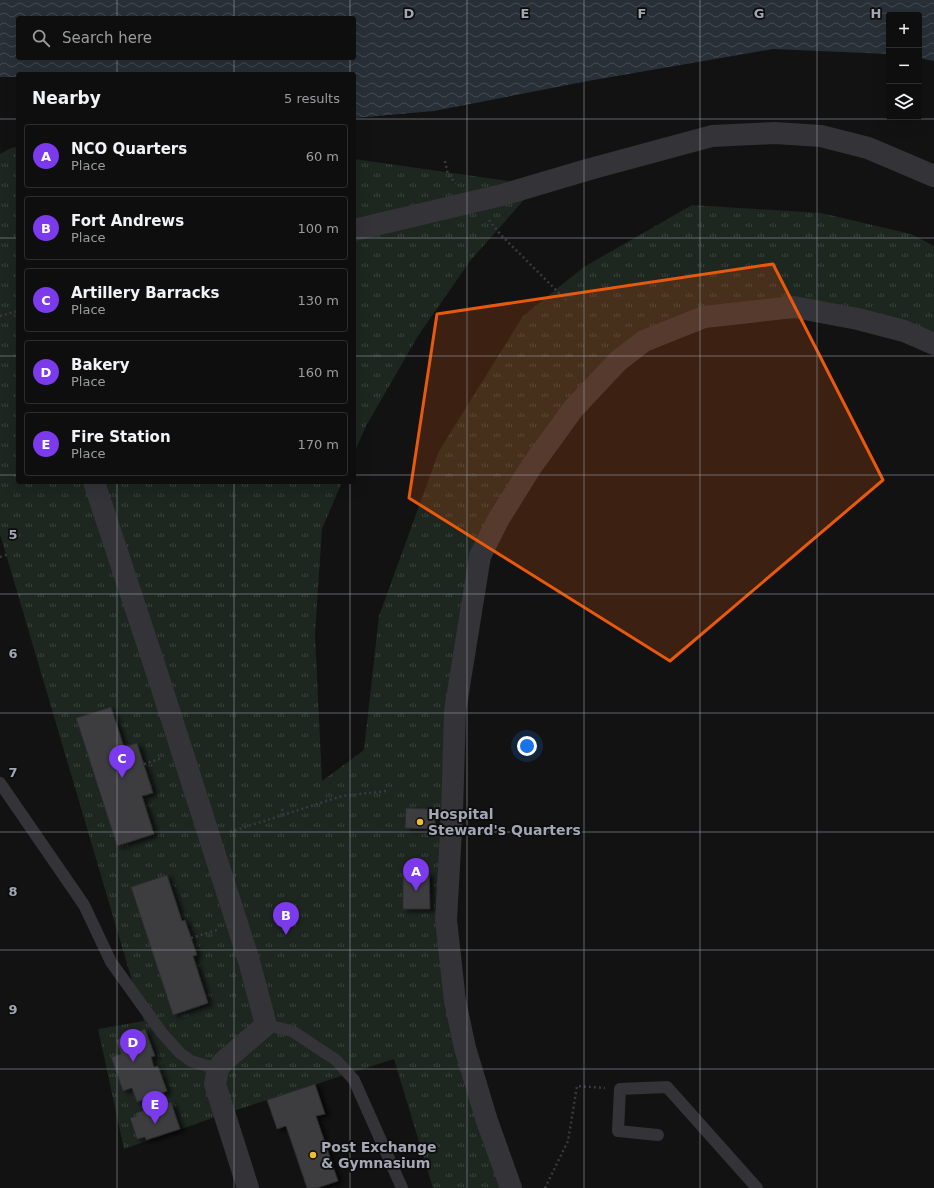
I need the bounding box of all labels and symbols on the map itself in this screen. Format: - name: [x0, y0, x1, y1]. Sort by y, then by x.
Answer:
- text: D: [404, 6, 415, 21]
- text: E: [521, 6, 529, 21]
- text: F: [638, 6, 646, 21]
- text: G: [754, 6, 764, 21]
- text: H: [871, 6, 881, 21]
- text: 5: [8, 527, 18, 542]
- text: 6: [8, 646, 18, 661]
- your location: [517, 736, 537, 756]
- pin: C: [109, 745, 135, 778]
- text: 7: [8, 765, 18, 780]
- place label: Hospital Steward's Quarters: [428, 806, 581, 838]
- marker: Hospital Steward's Quarters: [415, 817, 425, 827]
- pin: A: [403, 858, 429, 891]
- text: 8: [8, 884, 18, 899]
- pin: B: [273, 902, 299, 935]
- text: 9: [8, 1002, 18, 1017]
- pin: D: [120, 1029, 146, 1062]
- pin: E: [142, 1091, 168, 1124]
- place label: Post Exchange & Gymnasium: [321, 1139, 437, 1171]
- marker: Post Exchange & Gymnasium: [308, 1150, 318, 1160]

